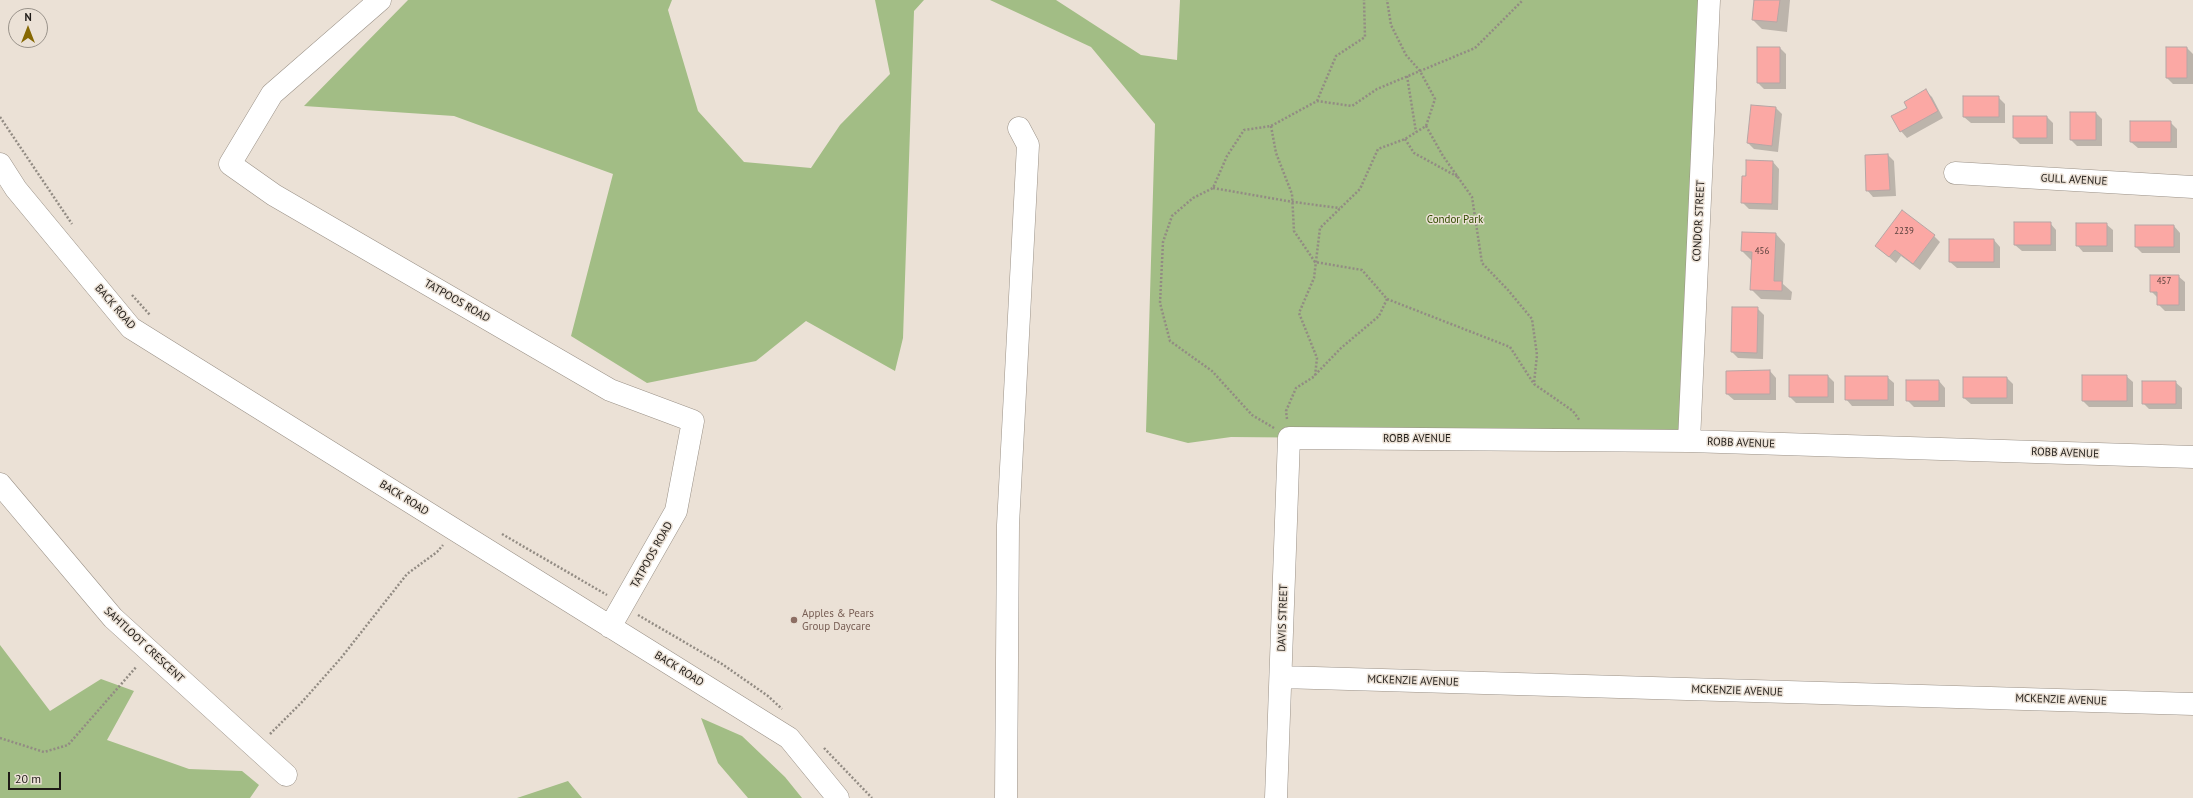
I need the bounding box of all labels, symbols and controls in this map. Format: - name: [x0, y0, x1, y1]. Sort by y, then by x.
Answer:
- north arrow: [8, 8, 48, 48]
- text: N: [24, 10, 32, 24]
- street label: GULL AVENUE: [2040, 172, 2108, 188]
- street label: CONDOR STREET: [1690, 180, 1708, 262]
- park label: Condor Park: [1427, 213, 1483, 227]
- house number: 2239: [1894, 226, 1914, 236]
- house number: 456: [1755, 246, 1769, 256]
- house number: 457: [2157, 276, 2171, 286]
- street label: TATPOOS ROAD: [422, 277, 492, 325]
- street label: BACK ROAD: [92, 282, 138, 332]
- street label: ROBB AVENUE: [1383, 432, 1451, 446]
- street label: ROBB AVENUE: [1707, 435, 1775, 451]
- street label: ROBB AVENUE: [2031, 445, 2099, 461]
- street label: BACK ROAD: [377, 478, 431, 518]
- street label: TATPOOS ROAD: [628, 519, 676, 591]
- street label: DAVIS STREET: [1275, 584, 1291, 652]
- street label: SAHTLOOT CRESCENT: [101, 605, 187, 685]
- place label: Apples & Pears Group Daycare: [802, 607, 874, 633]
- marker: Apples & Pears Group Daycare: [789, 615, 799, 625]
- street label: BACK ROAD: [652, 649, 706, 689]
- street label: MCKENZIE AVENUE: [1367, 673, 1459, 689]
- street label: MCKENZIE AVENUE: [1691, 683, 1783, 699]
- street label: MCKENZIE AVENUE: [2015, 692, 2107, 708]
- scale bar: [10, 764, 63, 790]
- text: 20 m: [15, 771, 41, 786]

